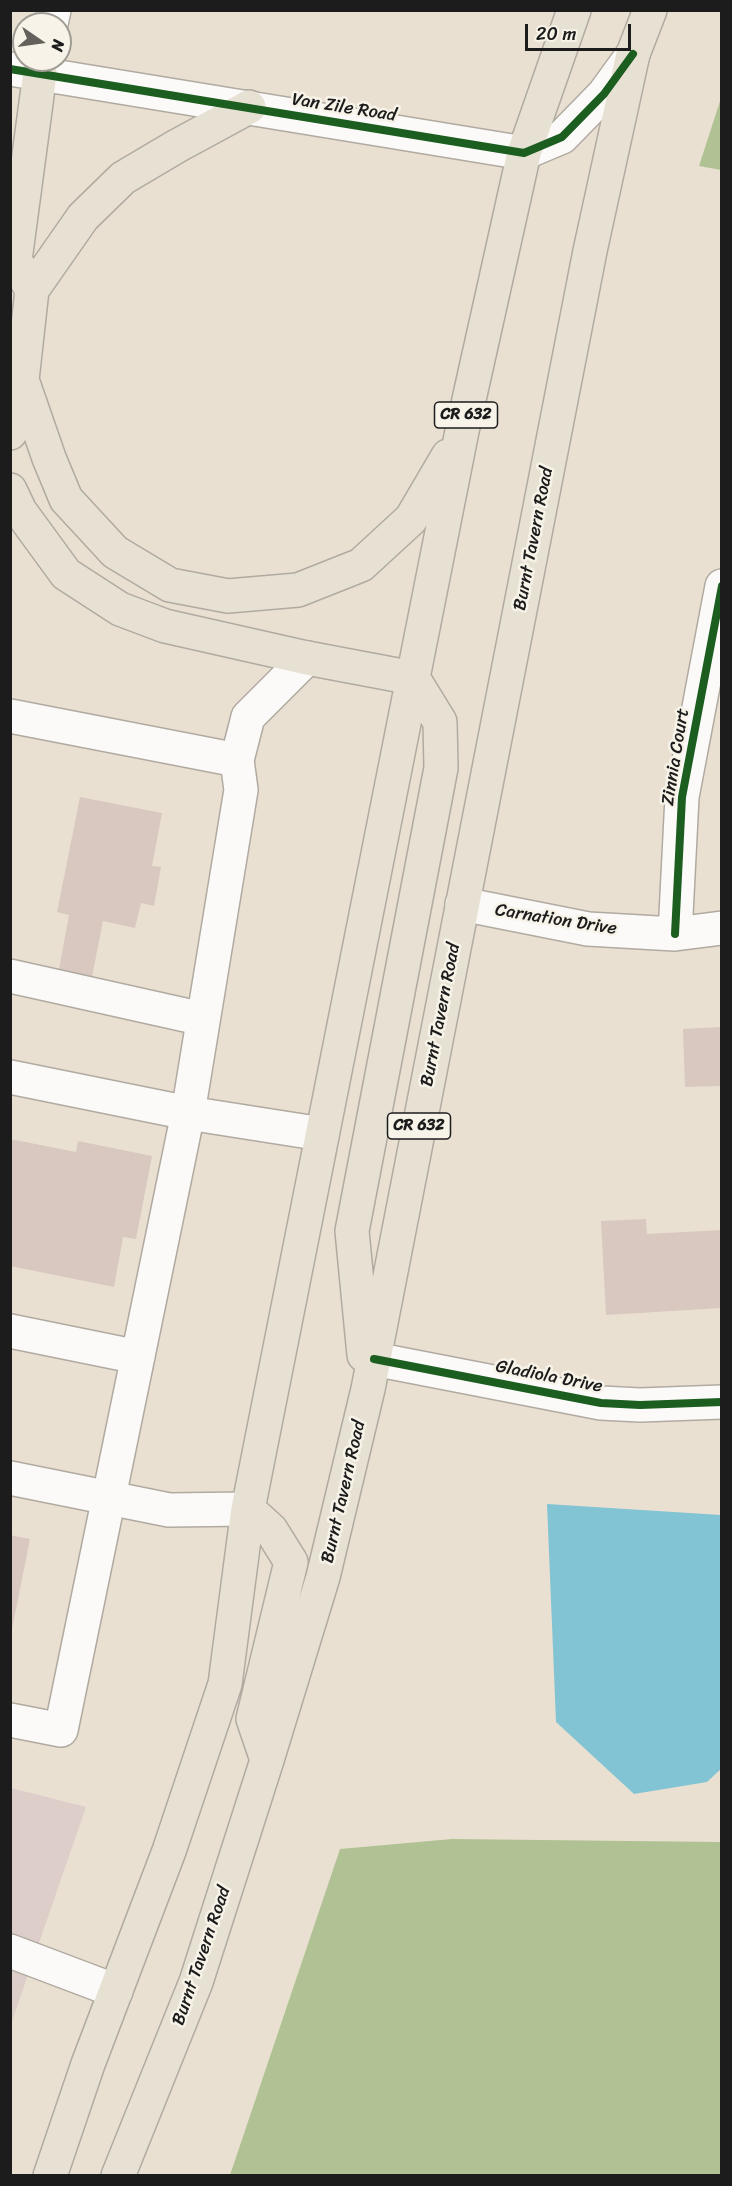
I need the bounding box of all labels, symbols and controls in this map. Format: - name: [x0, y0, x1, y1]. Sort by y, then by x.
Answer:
- north arrow: [12, 12, 72, 72]
- scale bar: [528, 12, 634, 50]
- text: 20 m: [536, 18, 576, 50]
- text: N: [43, 37, 73, 54]
- street label: Van Zile Road: [290, 89, 398, 127]
- road number: CR 632: [434, 402, 498, 428]
- street label: Burnt Tavern Road: [510, 466, 558, 612]
- street label: Zinnia Court: [658, 707, 694, 807]
- street label: Carnation Drive: [494, 900, 618, 940]
- street label: Burnt Tavern Road: [417, 942, 465, 1088]
- road number: CR 632: [388, 1113, 450, 1139]
- street label: Gladiola Drive: [494, 1356, 604, 1398]
- street label: Burnt Tavern Road: [317, 1419, 371, 1565]
- street label: Burnt Tavern Road: [168, 1884, 236, 2028]

